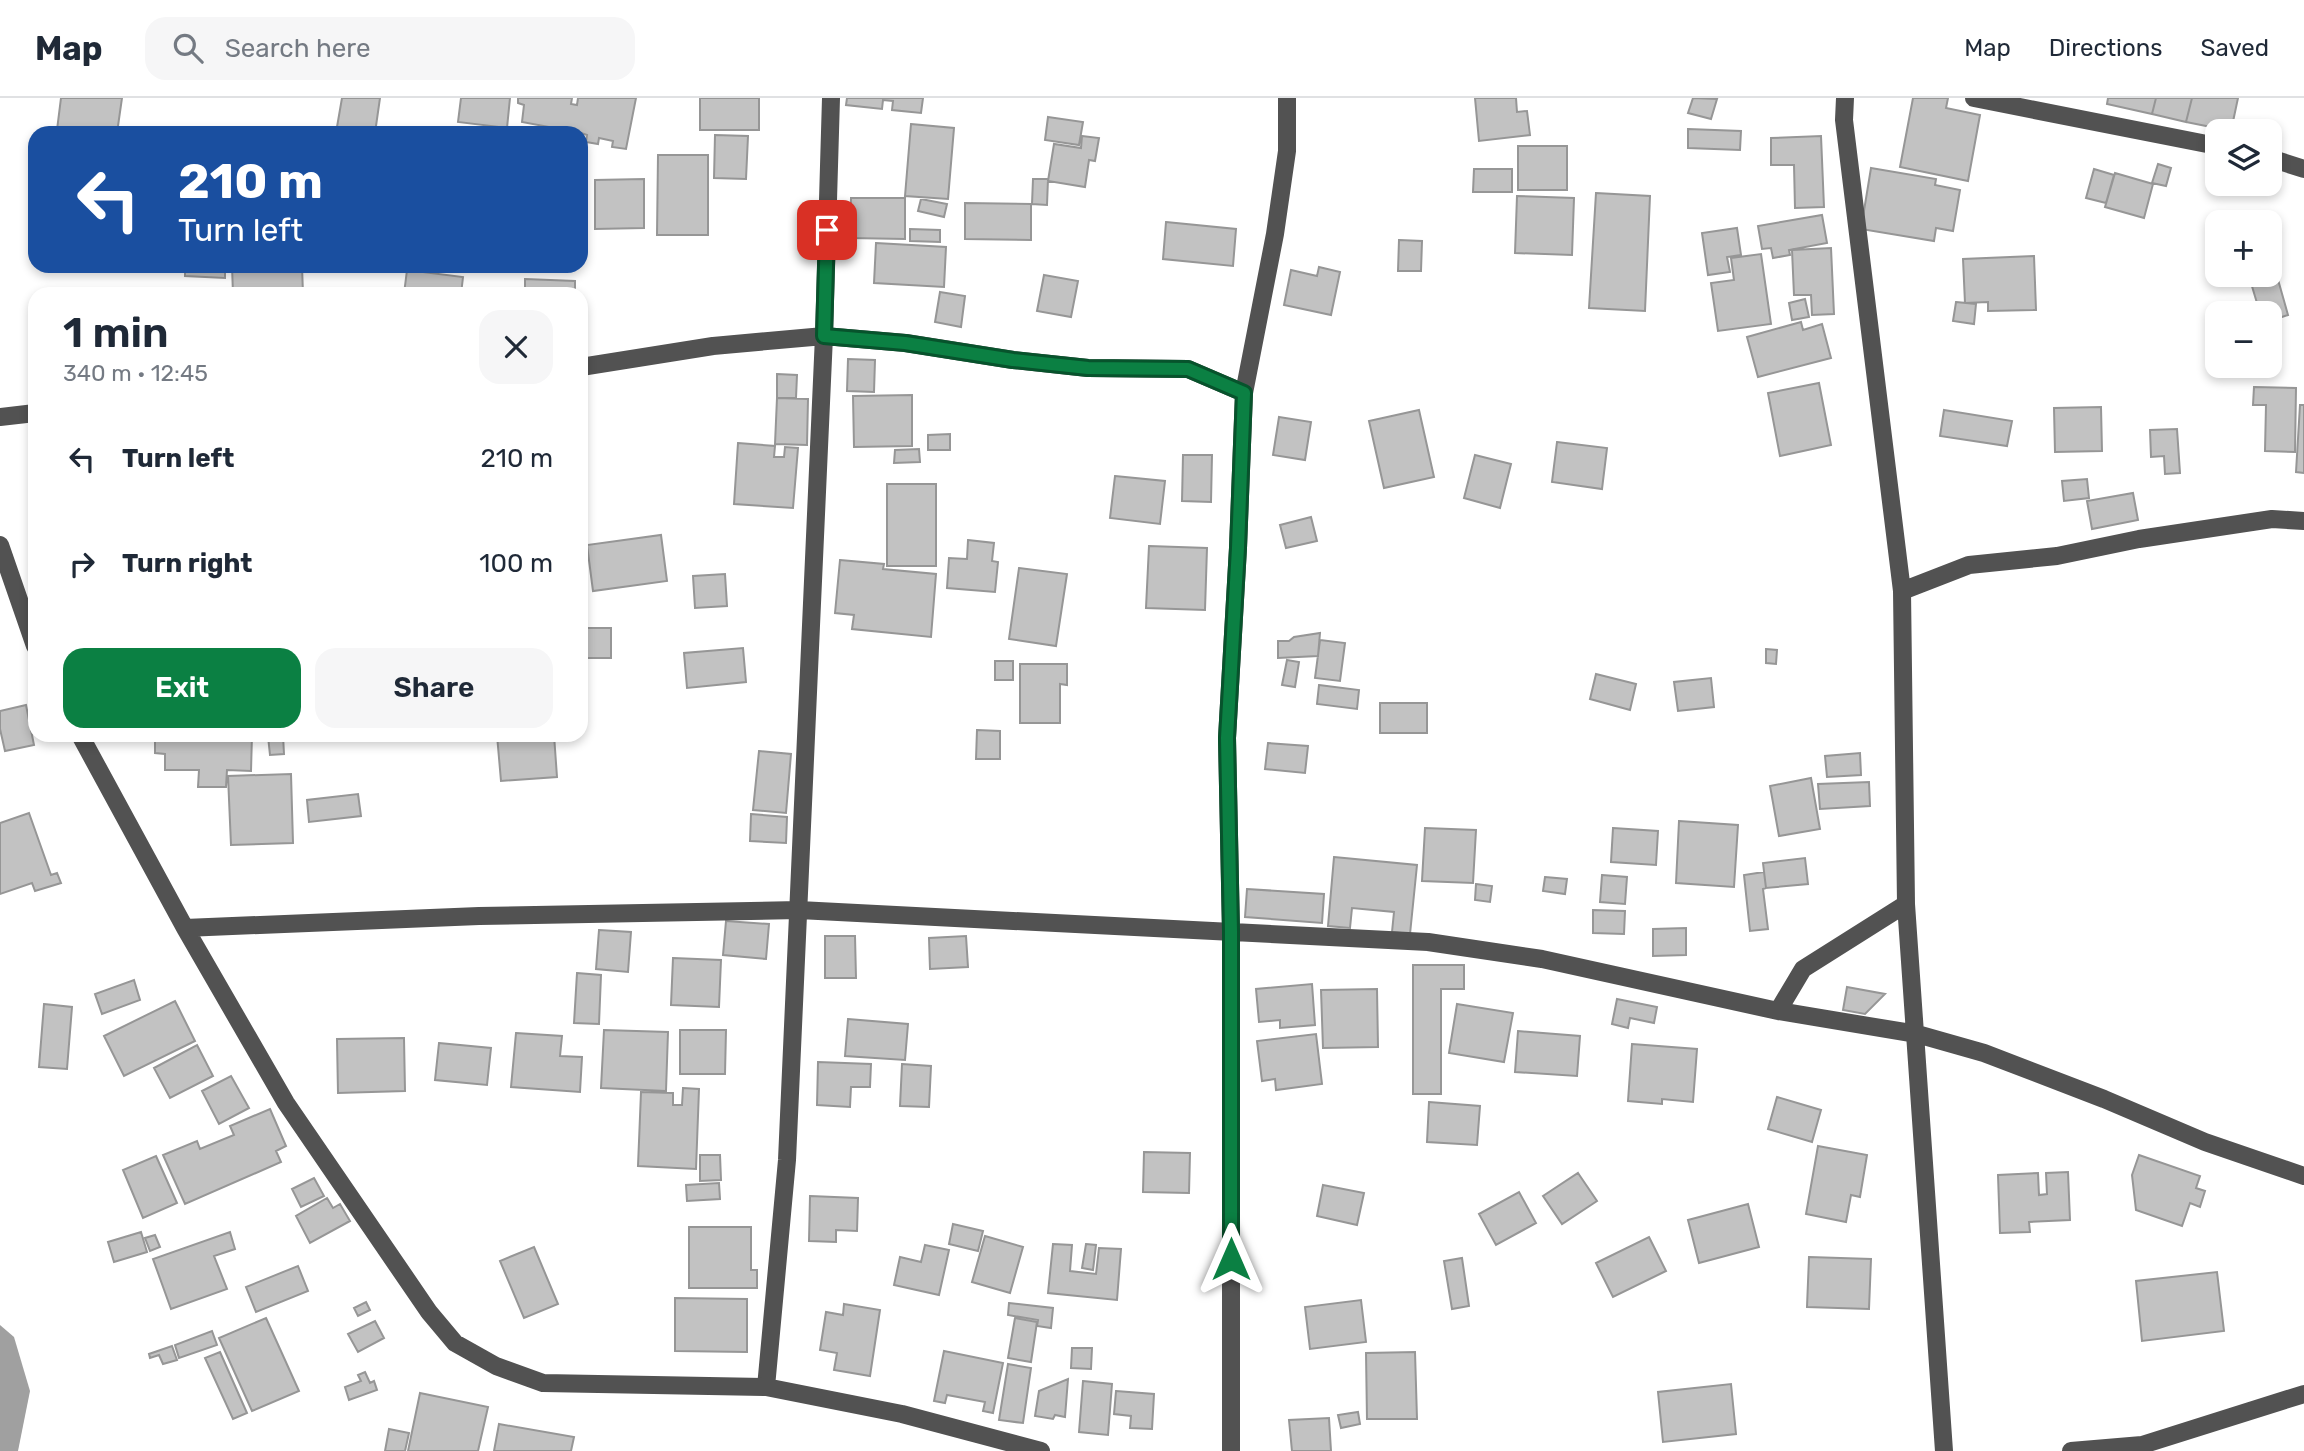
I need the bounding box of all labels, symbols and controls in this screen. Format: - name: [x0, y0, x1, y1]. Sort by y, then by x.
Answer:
- search box: [145, 17, 635, 80]
- text: Map: [35, 29, 103, 68]
- icon: search: [169, 29, 207, 67]
- text: Search here: [225, 33, 370, 64]
- text: Map: [1964, 34, 2011, 62]
- text: Directions: [2049, 34, 2162, 62]
- text: Saved: [2200, 34, 2269, 62]
- map controls: [2205, 119, 2282, 378]
- button: layers: [2205, 119, 2282, 196]
- text: 210 m: [178, 152, 323, 210]
- icon: left: [63, 154, 154, 245]
- pin: [797, 200, 857, 260]
- button: +: [2205, 210, 2282, 287]
- text: Turn left: [178, 211, 303, 249]
- icon: arrive: [808, 211, 846, 249]
- button: −: [2205, 301, 2282, 378]
- text: 1 min: [63, 308, 169, 358]
- button: close: [479, 310, 553, 384]
- text: 340 m · 12:45: [63, 359, 208, 387]
- icon: left: [63, 440, 101, 478]
- text: Turn left: [122, 443, 234, 474]
- text: 210 m: [481, 443, 553, 474]
- icon: right: [63, 545, 101, 583]
- text: Turn right: [122, 548, 252, 579]
- text: 100 m: [479, 548, 553, 579]
- button: Exit: [63, 648, 301, 728]
- button: Share: [315, 648, 553, 728]
- position arrow: [1194, 1222, 1268, 1296]

